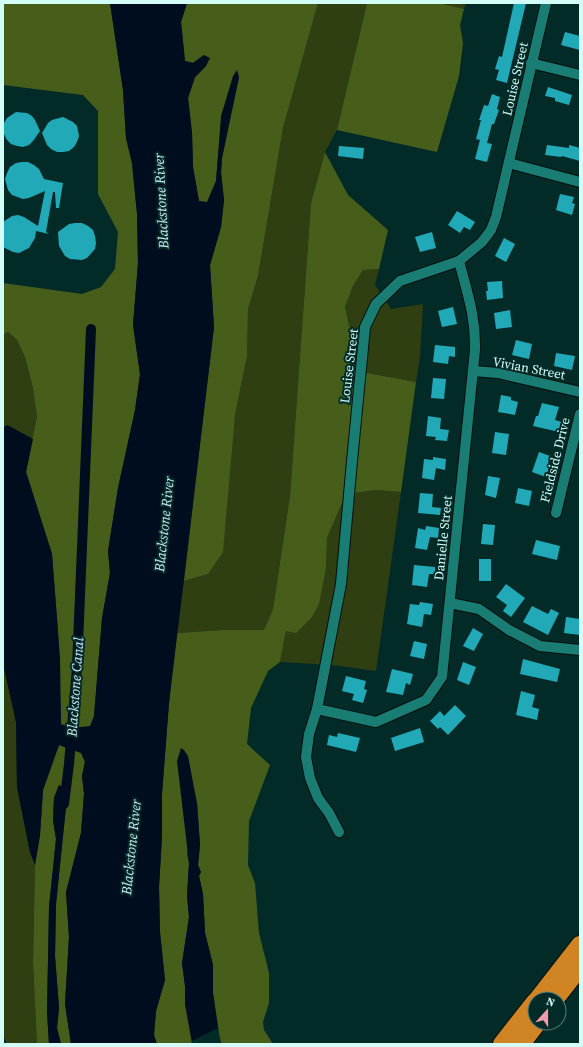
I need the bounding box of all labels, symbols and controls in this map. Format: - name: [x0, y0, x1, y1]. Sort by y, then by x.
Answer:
- street label: Louise Street: [498, 40, 532, 118]
- water label: Blackstone River: [148, 152, 174, 250]
- street label: Louise Street: [336, 327, 362, 404]
- street label: Vivian Street: [491, 353, 567, 384]
- street label: Fieldside Drive: [536, 415, 574, 504]
- water label: Blackstone River: [149, 475, 179, 574]
- street label: Danielle Street: [430, 494, 456, 581]
- water label: Blackstone Canal: [61, 637, 88, 738]
- water label: Blackstone River: [116, 798, 146, 897]
- north arrow: [527, 991, 567, 1031]
- text: N: [544, 994, 557, 1011]

